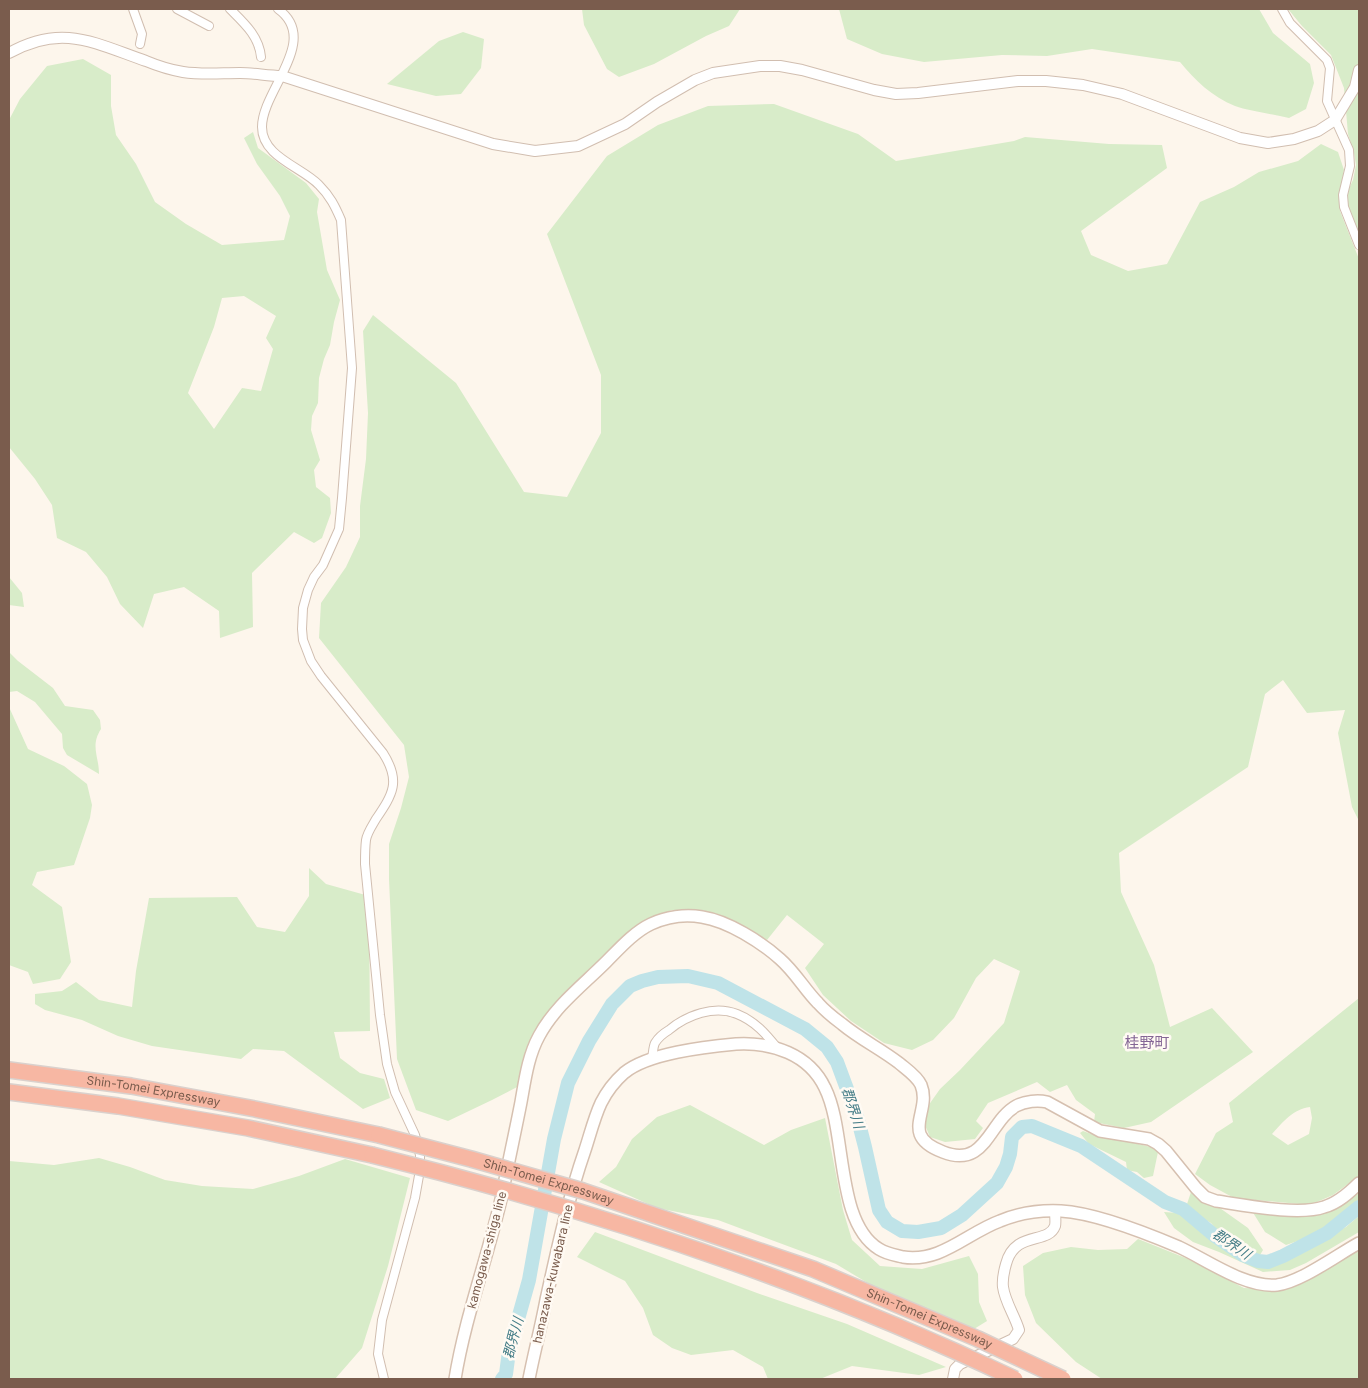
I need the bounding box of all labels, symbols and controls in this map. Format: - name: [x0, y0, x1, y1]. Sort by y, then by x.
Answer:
- district label: 桂野町: [1124, 1033, 1170, 1052]
- street label: Shin-Tomei Expressway: [86, 1072, 222, 1109]
- water label: 郡界川: [839, 1085, 869, 1132]
- street label: Shin-Tomei Expressway: [482, 1155, 616, 1208]
- street label: kamogawa-shiga line: [464, 1190, 509, 1310]
- street label: hanazawa-kuwabara line: [529, 1203, 576, 1345]
- water label: 郡界川: [1210, 1225, 1256, 1263]
- street label: Shin-Tomei Expressway: [864, 1285, 995, 1352]
- water label: 郡界川: [499, 1313, 527, 1360]

